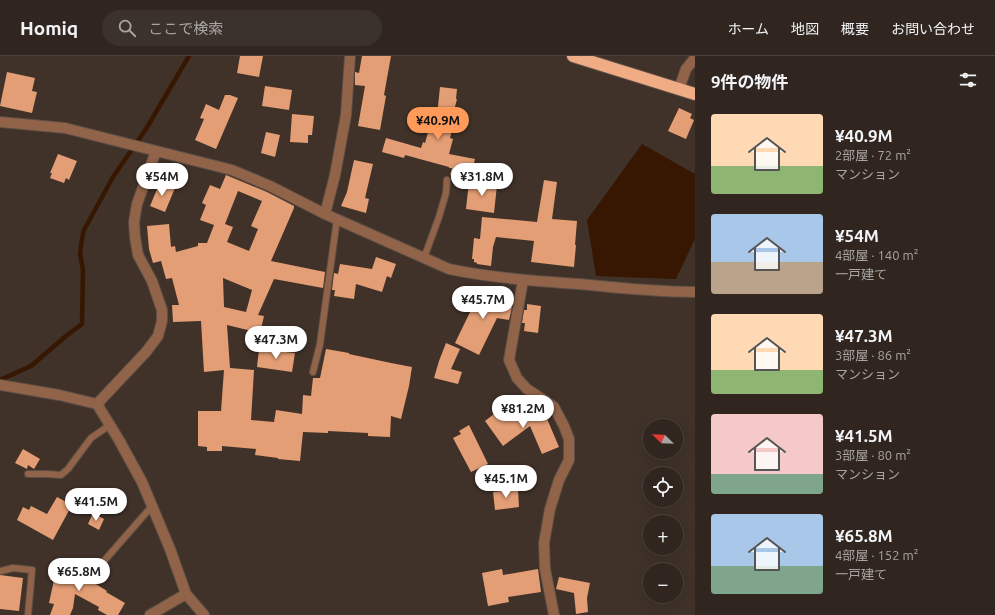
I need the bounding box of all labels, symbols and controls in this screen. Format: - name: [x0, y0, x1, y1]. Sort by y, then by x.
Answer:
- search box: [102, 10, 382, 46]
- text: Homiq: [20, 17, 78, 39]
- icon: search: [116, 17, 138, 39]
- text: ここで検索: [148, 20, 223, 37]
- text: ホーム: [727, 21, 769, 37]
- text: 地図: [791, 21, 819, 37]
- text: 概要: [841, 21, 869, 37]
- text: お問い合わせ: [891, 21, 975, 37]
- icon: filters: [957, 69, 979, 91]
- text: 9件の物件: [711, 72, 789, 91]
- pin: ¥40.9M: [405, 107, 471, 141]
- text: ¥40.9M: [416, 113, 460, 127]
- text: ¥40.9M: [835, 126, 893, 145]
- icon: home: [743, 130, 791, 178]
- text: 2部屋 · 72 m²: [835, 148, 911, 162]
- pin: ¥54M: [138, 163, 186, 197]
- pin: ¥31.8M: [449, 163, 515, 197]
- text: マンション: [835, 167, 900, 181]
- text: ¥54M: [145, 169, 179, 183]
- text: ¥31.8M: [460, 169, 504, 183]
- text: ¥54M: [835, 226, 879, 245]
- icon: home: [743, 230, 791, 278]
- text: 4部屋 · 140 m²: [835, 248, 918, 262]
- text: 一戸建て: [835, 267, 887, 281]
- pin: ¥45.7M: [450, 286, 516, 320]
- text: ¥45.7M: [461, 292, 505, 306]
- pin: ¥47.3M: [243, 326, 309, 360]
- text: ¥47.3M: [835, 326, 893, 345]
- icon: home: [743, 330, 791, 378]
- text: ¥47.3M: [254, 332, 298, 346]
- text: 3部屋 · 86 m²: [835, 348, 911, 362]
- text: マンション: [835, 367, 900, 381]
- pin: ¥81.2M: [490, 395, 556, 429]
- text: ¥81.2M: [501, 401, 545, 415]
- north arrow: [643, 419, 683, 459]
- map controls: [643, 419, 683, 603]
- text: ¥41.5M: [835, 426, 893, 445]
- icon: home: [743, 430, 791, 478]
- text: 3部屋 · 80 m²: [835, 448, 911, 462]
- pin: ¥45.1M: [473, 465, 539, 499]
- button: locate: [643, 467, 683, 507]
- text: マンション: [835, 467, 900, 481]
- text: ¥45.1M: [484, 471, 528, 485]
- pin: ¥41.5M: [63, 488, 129, 522]
- text: ¥41.5M: [74, 494, 118, 508]
- button: +: [643, 515, 683, 555]
- text: ¥65.8M: [835, 526, 893, 545]
- icon: home: [743, 530, 791, 578]
- text: 4部屋 · 152 m²: [835, 548, 918, 562]
- pin: ¥65.8M: [46, 558, 112, 592]
- button: −: [643, 563, 683, 603]
- text: ¥65.8M: [57, 564, 101, 578]
- text: 一戸建て: [835, 567, 887, 581]

